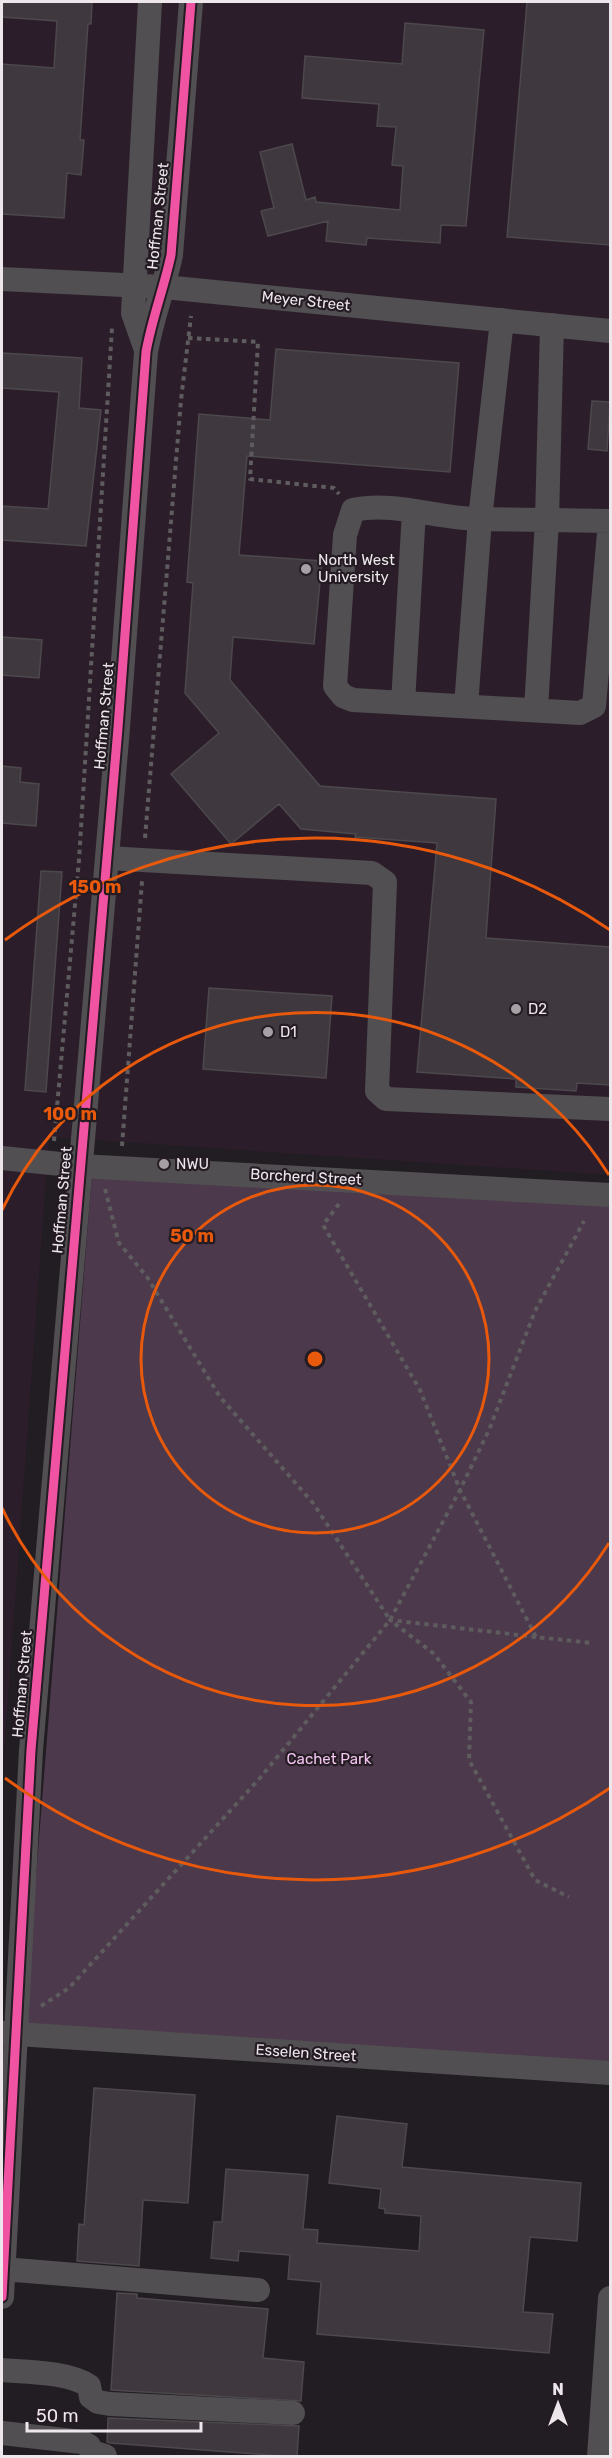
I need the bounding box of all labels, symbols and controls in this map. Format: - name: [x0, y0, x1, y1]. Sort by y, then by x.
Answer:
- street label: Hoffman Street: [143, 162, 173, 270]
- street label: Meyer Street: [261, 287, 351, 315]
- place label: North West University: [318, 551, 395, 586]
- marker: North West University: [299, 562, 313, 576]
- street label: Hoffman Street: [90, 662, 118, 770]
- text: 150 m: [68, 876, 122, 898]
- place label: D2: [528, 1000, 547, 1018]
- marker: D2: [509, 1002, 523, 1016]
- place label: D1: [280, 1023, 297, 1041]
- marker: D1: [261, 1025, 275, 1039]
- text: 100 m: [43, 1103, 97, 1125]
- street label: Hoffman Street: [48, 1146, 76, 1254]
- place label: NWU: [176, 1155, 209, 1173]
- marker: NWU: [157, 1157, 171, 1171]
- street label: Borcherd Street: [250, 1165, 362, 1189]
- text: 50 m: [170, 1225, 214, 1247]
- centre of rings: [305, 1349, 325, 1369]
- street label: Hoffman Street: [8, 1630, 36, 1738]
- park label: Cachet Park: [287, 1750, 372, 1768]
- street label: Esselen Street: [255, 2041, 357, 2066]
- north arrow: [528, 2374, 588, 2434]
- text: N: [552, 2380, 564, 2399]
- scale bar: [27, 2395, 201, 2433]
- text: 50 m: [36, 2405, 79, 2427]

